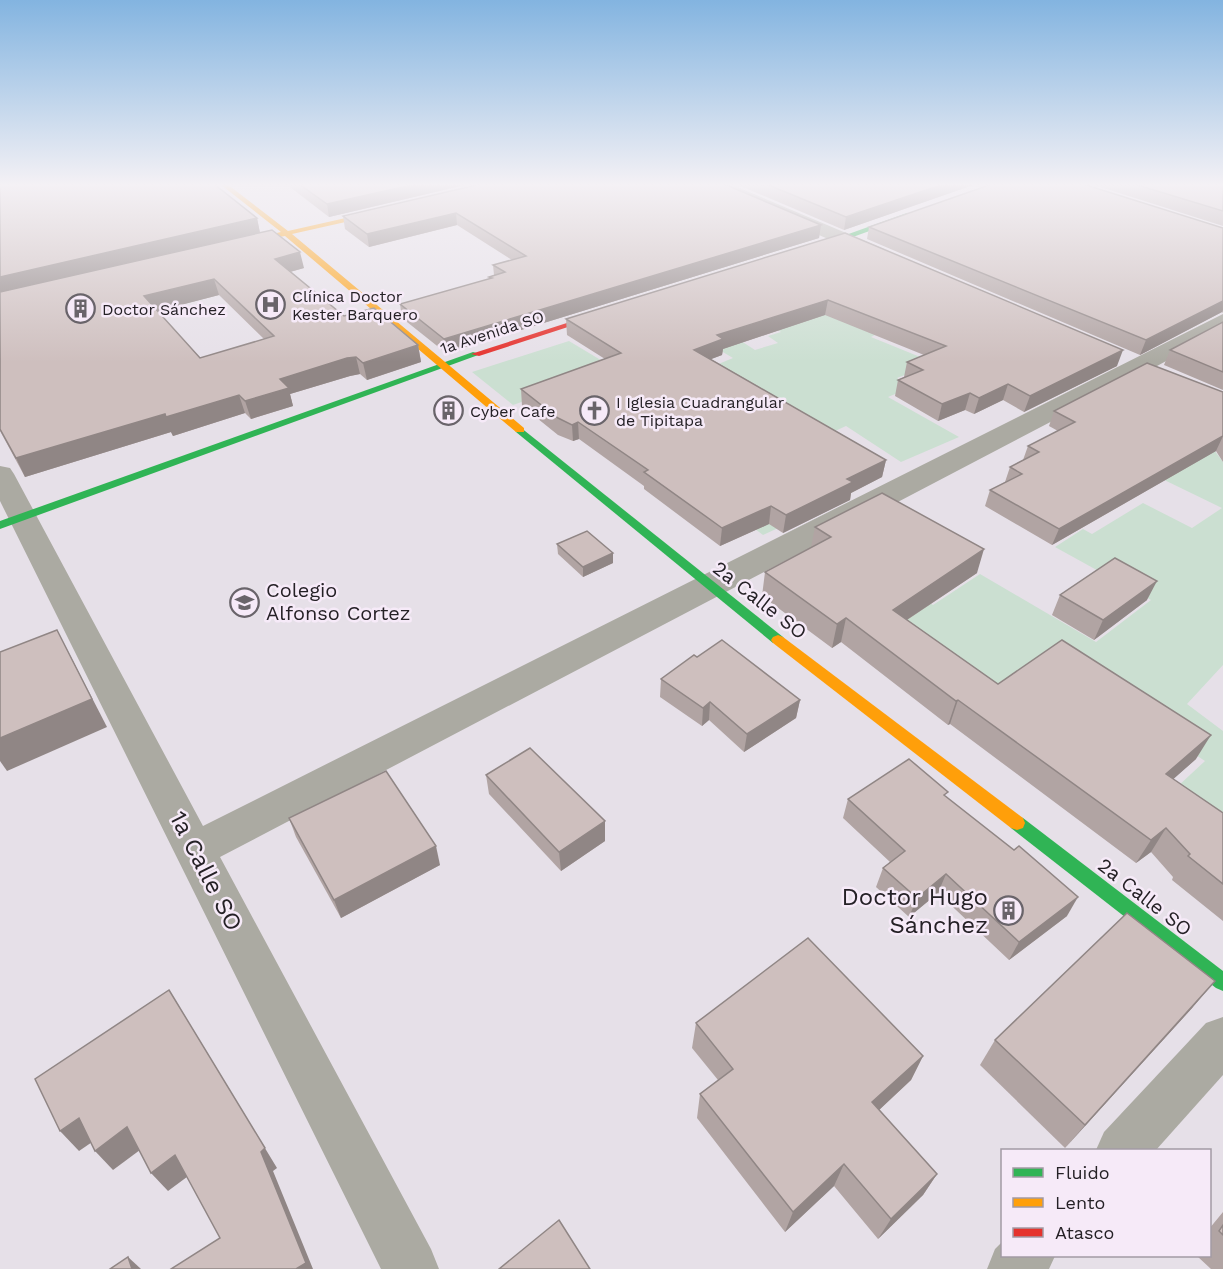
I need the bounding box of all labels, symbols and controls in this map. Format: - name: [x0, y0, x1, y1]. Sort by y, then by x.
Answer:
- place label: Clínica Doctor Kester Barquero: [292, 287, 418, 324]
- hospital icon: Clínica Doctor Kester Barquero: [255, 289, 287, 321]
- building icon: Doctor Sánchez: [65, 293, 97, 325]
- place label: Doctor Sánchez: [102, 300, 226, 319]
- street label: 1a Avenida SO: [438, 307, 546, 358]
- place label: I Iglesia Cuadrangular de Tipitapa: [616, 393, 785, 430]
- building icon: Cyber Cafe: [433, 395, 465, 427]
- church icon: I Iglesia Cuadrangular de Tipitapa: [579, 395, 611, 427]
- place label: Cyber Cafe: [470, 402, 555, 421]
- street label: 2a Calle SO: [708, 556, 812, 644]
- place label: Colegio Alfonso Cortez: [266, 578, 411, 625]
- school or university icon: Colegio Alfonso Cortez: [229, 586, 261, 618]
- street label: 1a Calle SO: [164, 806, 248, 936]
- street label: 2a Calle SO: [1093, 853, 1197, 941]
- place label: Doctor Hugo Sánchez: [842, 883, 988, 939]
- building icon: Doctor Hugo Sánchez: [993, 895, 1025, 927]
- legend: [1001, 1149, 1211, 1257]
- text: Fluido: [1055, 1162, 1109, 1183]
- text: Lento: [1055, 1192, 1105, 1213]
- text: Atasco: [1055, 1222, 1114, 1243]

